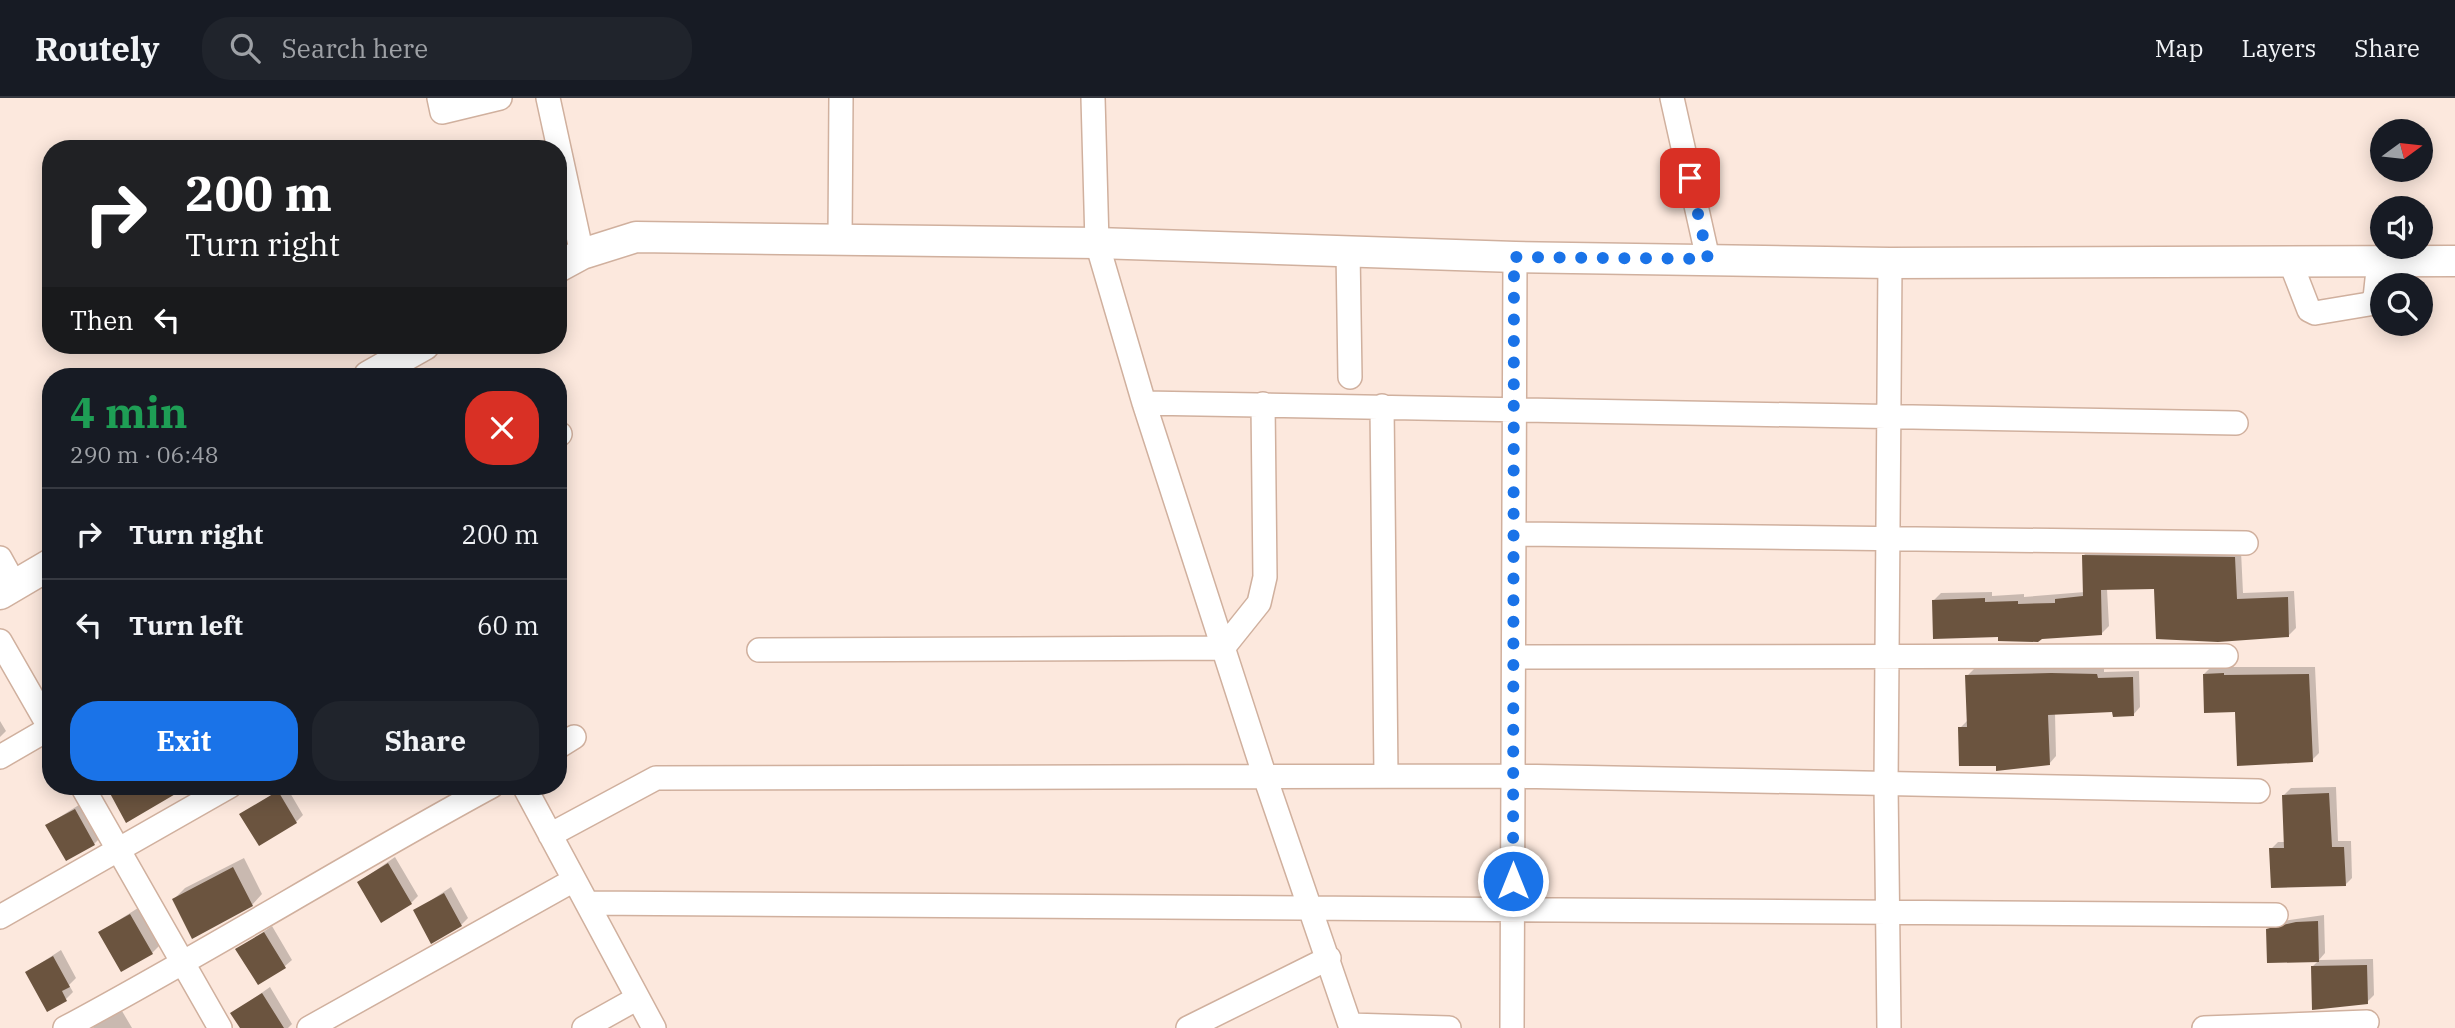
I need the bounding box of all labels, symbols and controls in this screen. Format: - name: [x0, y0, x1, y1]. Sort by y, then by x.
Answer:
- search box: [202, 17, 692, 80]
- text: Routely: [35, 27, 160, 70]
- icon: search: [226, 29, 264, 67]
- text: Search here: [282, 31, 428, 65]
- text: Map: [2155, 32, 2203, 64]
- text: Layers: [2241, 32, 2316, 64]
- text: Share: [2354, 32, 2420, 64]
- north arrow: [2370, 119, 2432, 182]
- map controls: [2370, 119, 2433, 336]
- pin: [1660, 148, 1720, 208]
- icon: arrive: [1671, 159, 1709, 197]
- text: 200 m: [185, 161, 332, 224]
- icon: right: [70, 168, 161, 259]
- button: sound: [2370, 196, 2433, 259]
- text: Turn right: [185, 223, 340, 265]
- button: search: [2370, 273, 2433, 336]
- icon: left: [148, 301, 186, 339]
- text: Then: [70, 303, 134, 337]
- text: 4 min: [70, 385, 188, 440]
- button: close: [465, 391, 539, 465]
- text: 290 m · 06:48: [70, 439, 219, 469]
- icon: right: [70, 515, 108, 553]
- text: Turn right: [129, 517, 263, 551]
- text: 200 m: [461, 517, 539, 551]
- icon: left: [70, 606, 108, 644]
- text: Turn left: [129, 608, 243, 642]
- text: 60 m: [477, 608, 539, 642]
- button: Exit: [70, 701, 298, 781]
- button: Share: [312, 701, 539, 781]
- position arrow: [1476, 844, 1550, 918]

